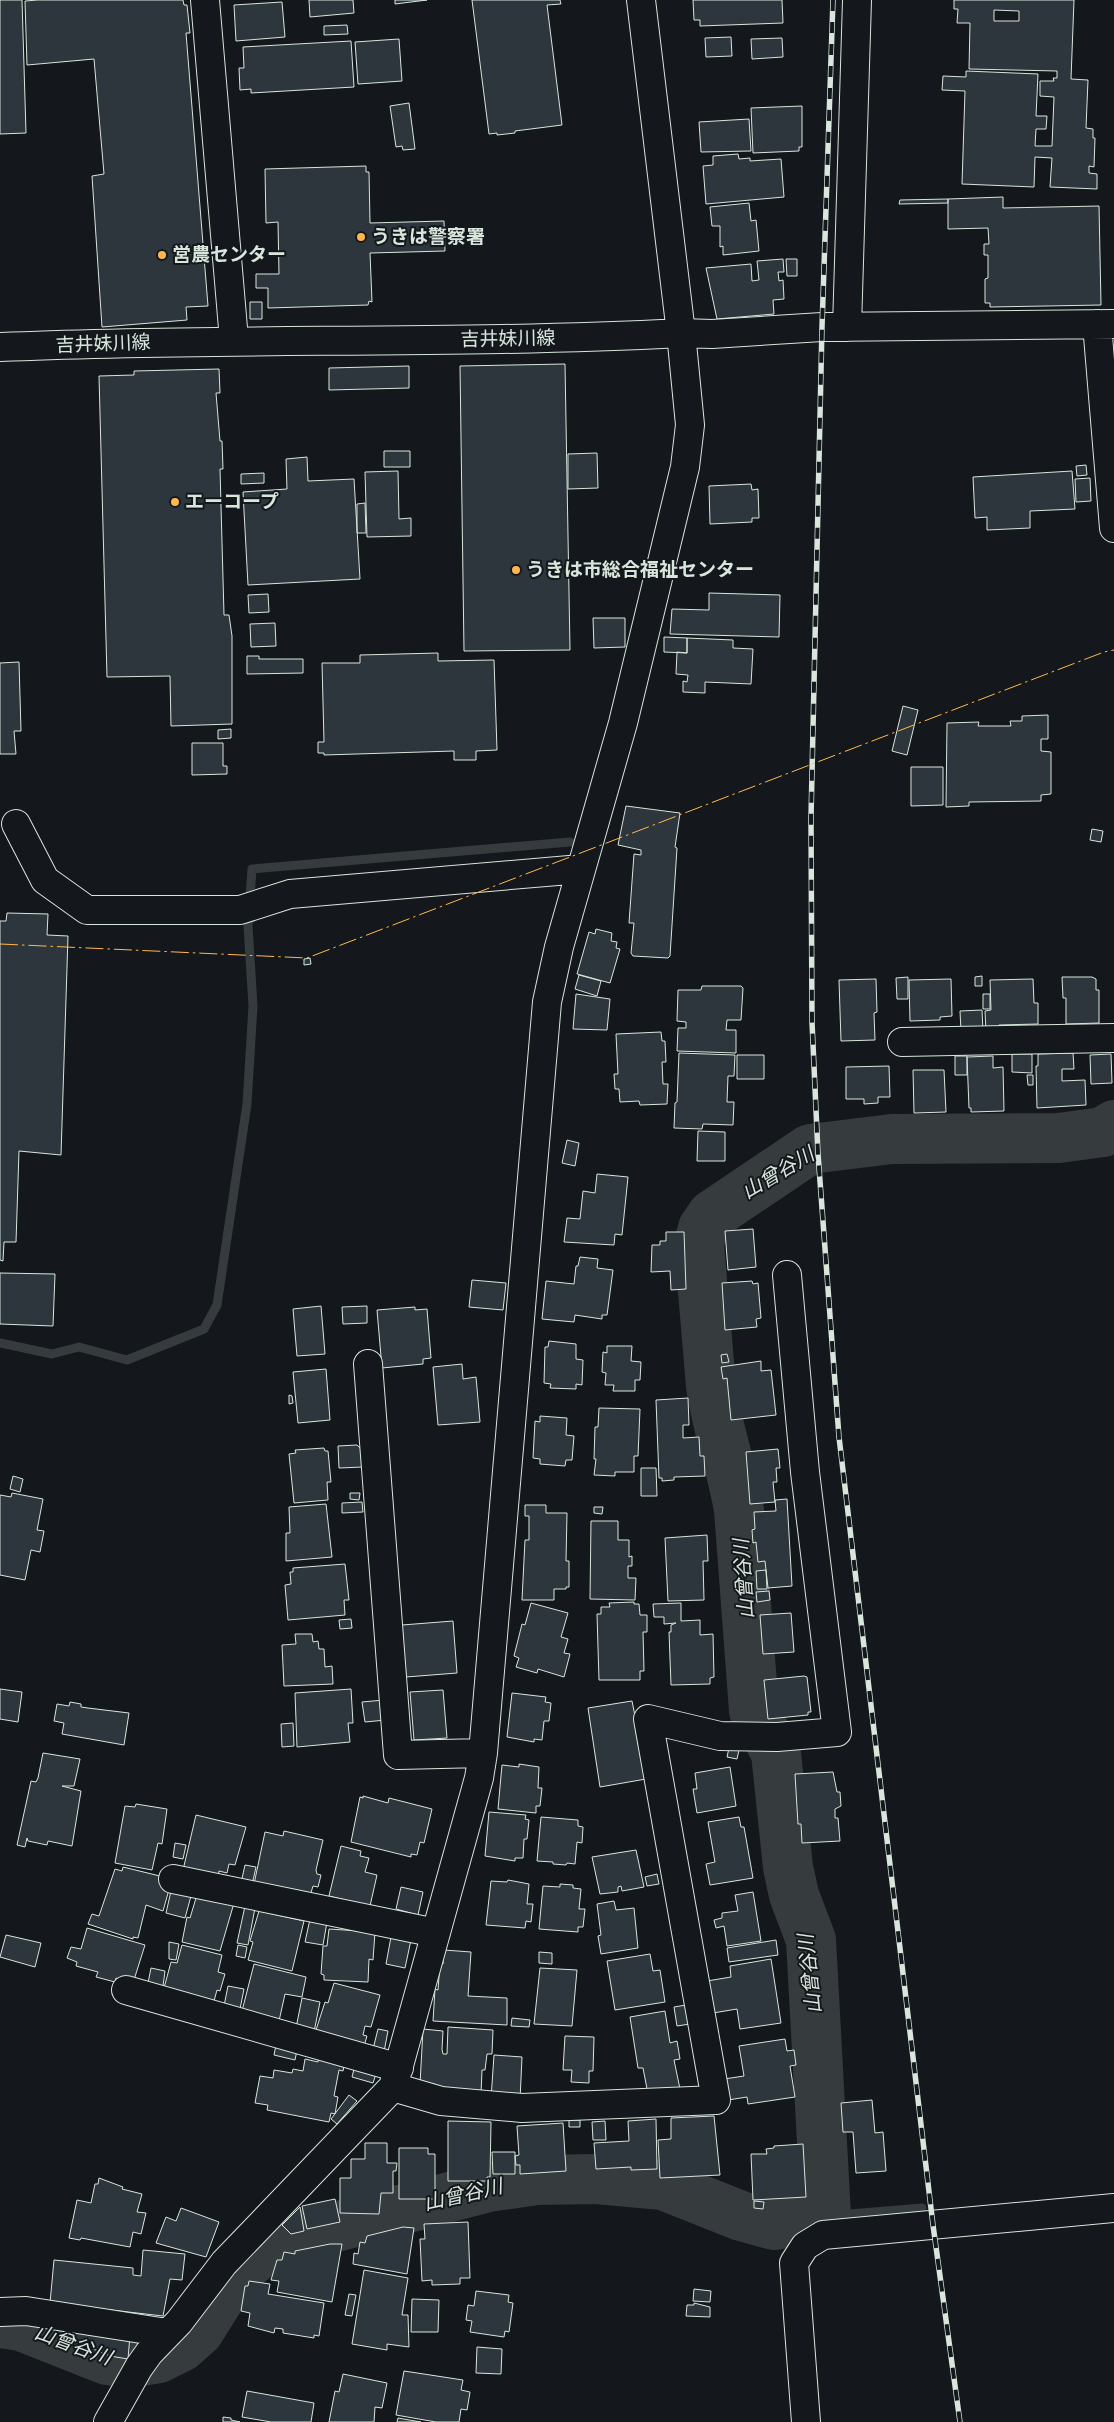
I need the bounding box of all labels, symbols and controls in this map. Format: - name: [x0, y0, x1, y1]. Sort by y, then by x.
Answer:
- place label: うきは警察署: [371, 226, 485, 248]
- marker: うきは警察署: [355, 231, 367, 243]
- place label: 営農センター: [172, 244, 286, 266]
- marker: 営農センター: [156, 249, 168, 261]
- street label: 吉井妹川線: [460, 327, 556, 351]
- street label: 吉井妹川線: [55, 331, 151, 357]
- place label: エーコープ: [185, 491, 279, 513]
- marker: エーコープ: [169, 496, 181, 508]
- place label: うきは市総合福祉センター: [526, 559, 754, 581]
- marker: うきは市総合福祉センター: [510, 564, 522, 576]
- water label: 山曾谷川: [738, 1142, 820, 1203]
- water label: 山曾谷川: [730, 1536, 758, 1620]
- water label: 山曾谷川: [794, 1931, 826, 2015]
- water label: 山曾谷川: [421, 2174, 507, 2215]
- water label: 山曾谷川: [31, 2321, 116, 2370]

